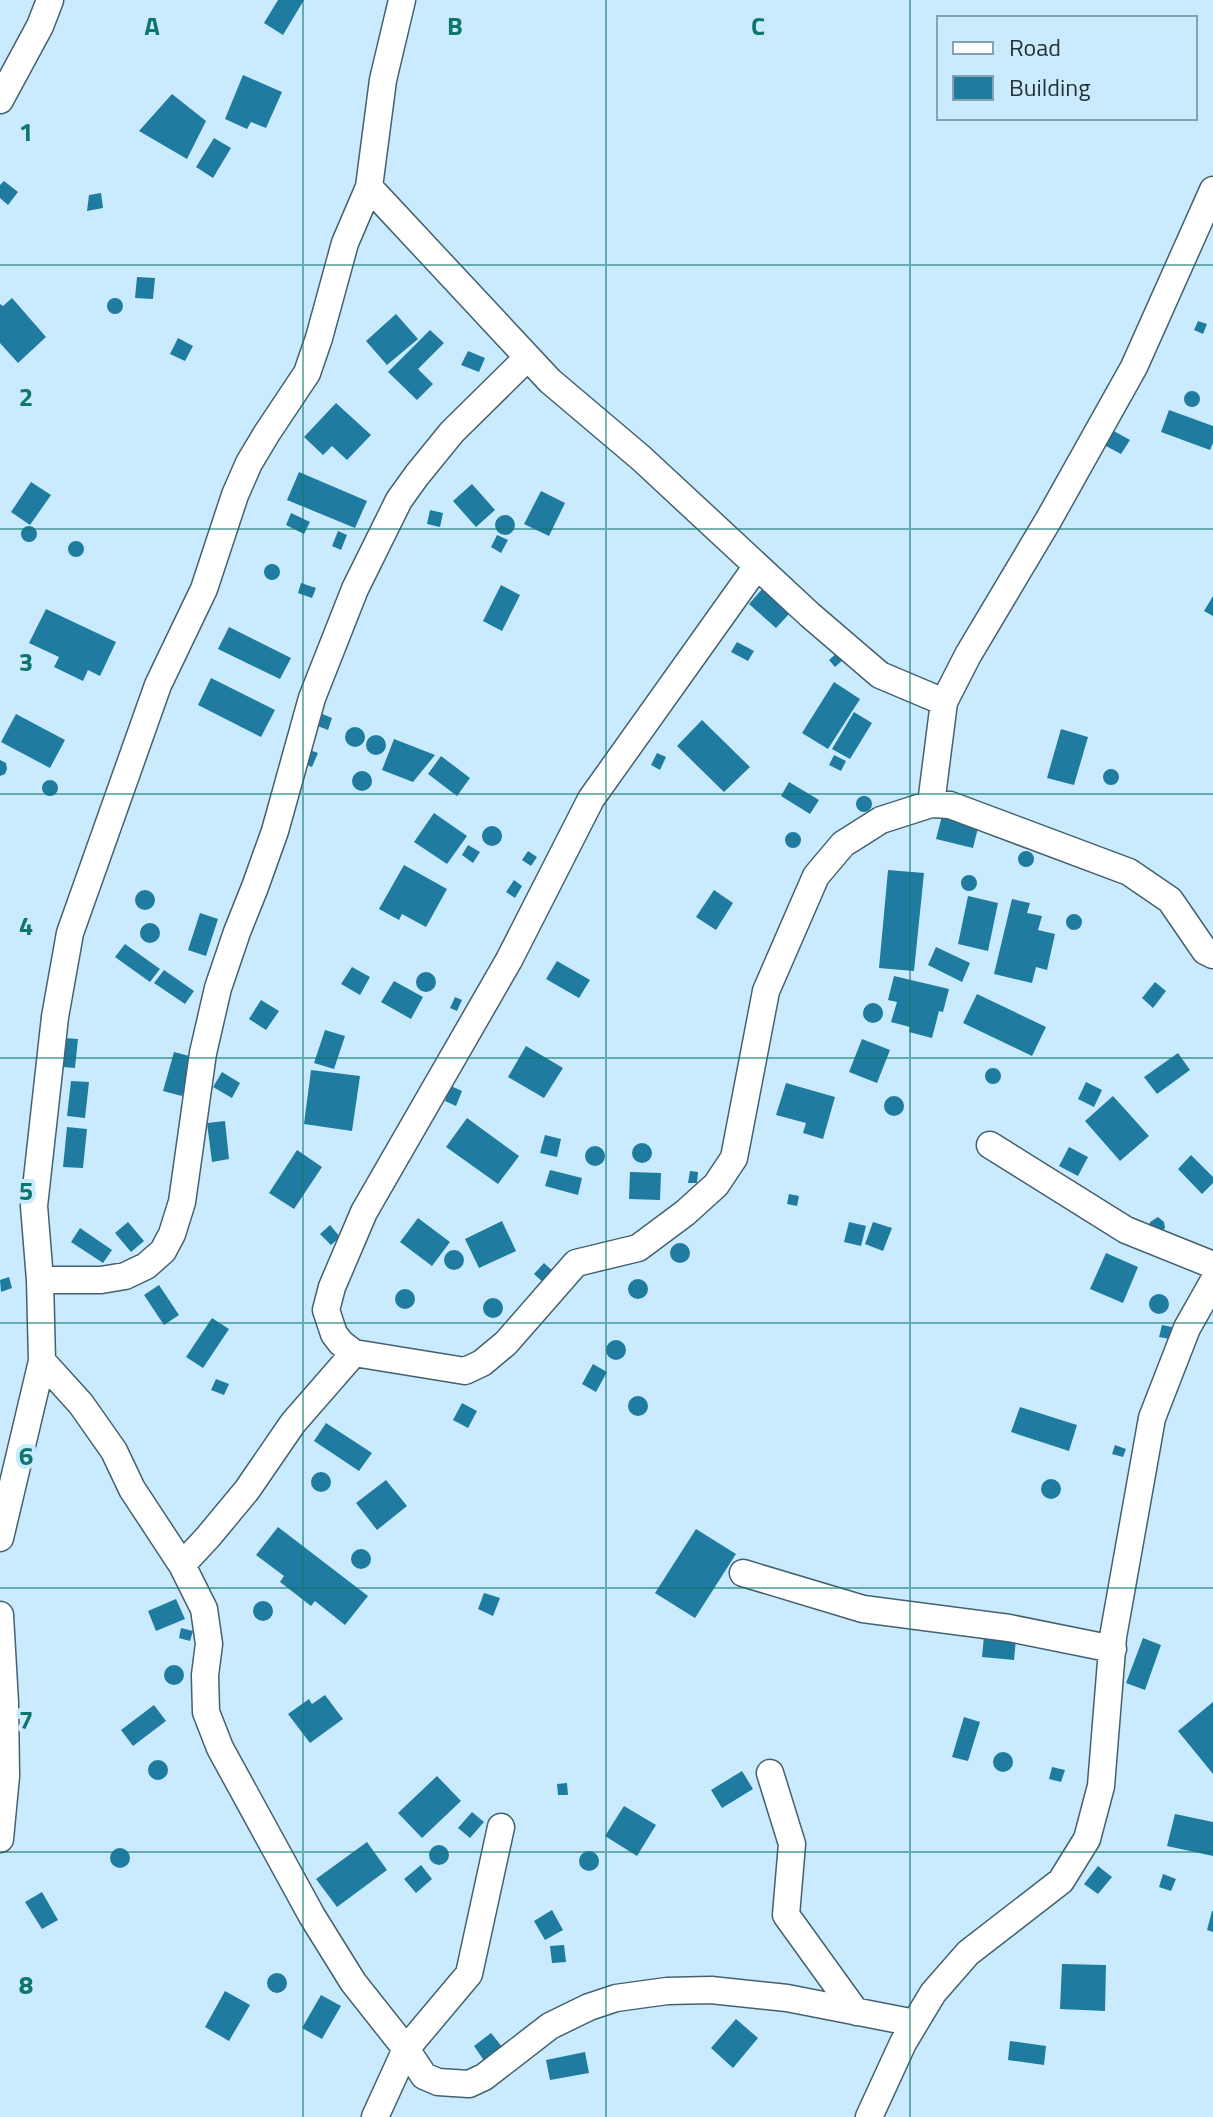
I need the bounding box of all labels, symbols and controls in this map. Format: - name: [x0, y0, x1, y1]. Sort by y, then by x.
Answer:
- text: A: [144, 6, 160, 45]
- text: B: [447, 6, 463, 45]
- text: C: [751, 6, 765, 45]
- legend: [937, 16, 1197, 120]
- text: Road: [1009, 29, 1061, 65]
- text: Building: [1009, 69, 1091, 105]
- text: 1: [19, 112, 33, 151]
- text: 2: [19, 377, 33, 416]
- text: 3: [19, 642, 33, 681]
- text: 4: [19, 906, 33, 945]
- text: 5: [19, 1171, 33, 1210]
- text: 6: [19, 1436, 33, 1475]
- text: 7: [19, 1700, 33, 1739]
- text: 8: [19, 1965, 33, 2004]

